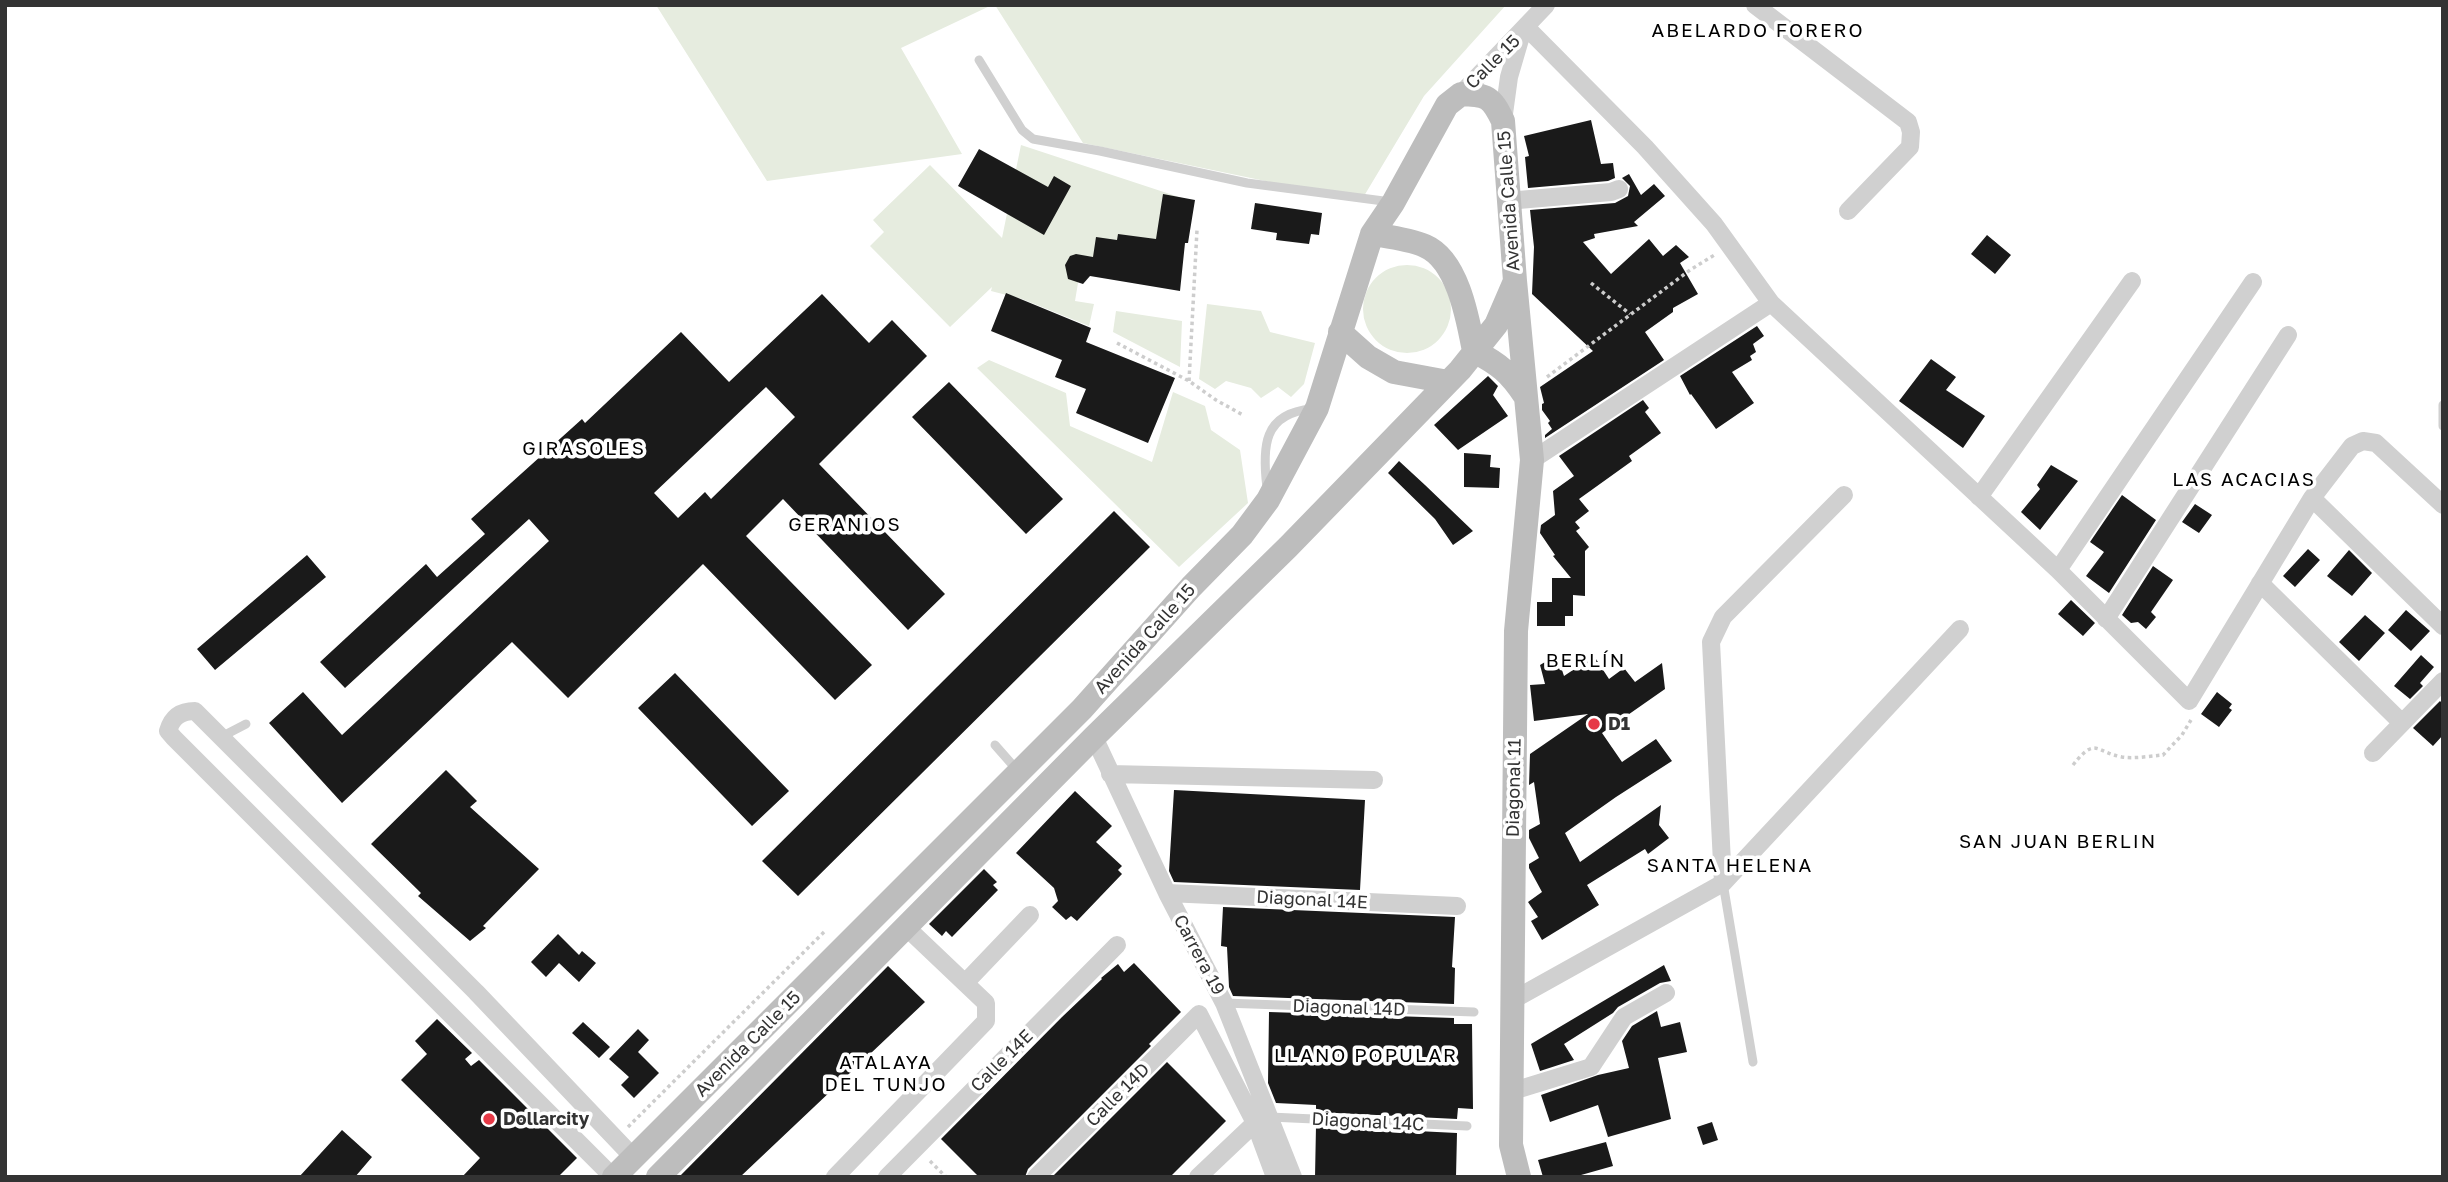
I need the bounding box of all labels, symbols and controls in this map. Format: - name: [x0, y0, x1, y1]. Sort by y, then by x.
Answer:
- district label: ABELARDO FORERO: [1653, 20, 1863, 42]
- street label: Calle 15: [1461, 30, 1525, 94]
- street label: Avenida Calle 15: [1493, 130, 1525, 272]
- district label: GIRASOLES: [523, 438, 645, 460]
- district label: LAS ACACIAS: [2174, 469, 2314, 491]
- district label: GERANIOS: [789, 514, 901, 536]
- street label: Avenida Calle 15: [1090, 580, 1200, 698]
- district label: BERLÍN: [1547, 650, 1625, 672]
- place label: D1: [1608, 713, 1630, 735]
- marker: D1: [1586, 716, 1602, 732]
- street label: Diagonal 11: [1502, 739, 1526, 837]
- district label: SAN JUAN BERLIN: [1961, 831, 2155, 853]
- district label: SANTA HELENA: [1648, 855, 1812, 877]
- street label: Diagonal 14E: [1256, 886, 1368, 914]
- street label: Carrera 19: [1169, 911, 1229, 999]
- street label: Avenida Calle 15: [691, 987, 805, 1101]
- street label: Diagonal 14D: [1292, 995, 1406, 1021]
- street label: Calle 14E: [966, 1025, 1038, 1097]
- district label: LLANO POPULAR: [1276, 1045, 1456, 1067]
- district label: ATALAYA DEL TUNJO: [826, 1052, 946, 1096]
- street label: Calle 14D: [1082, 1059, 1154, 1131]
- place label: Dollarcity: [503, 1108, 589, 1130]
- street label: Diagonal 14C: [1311, 1108, 1425, 1136]
- marker: Dollarcity: [481, 1111, 497, 1127]

